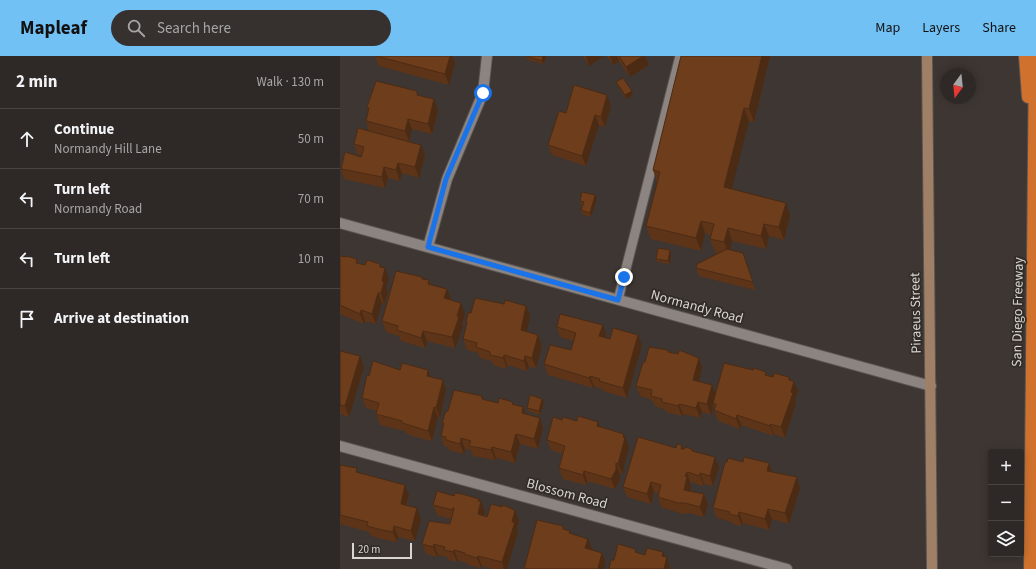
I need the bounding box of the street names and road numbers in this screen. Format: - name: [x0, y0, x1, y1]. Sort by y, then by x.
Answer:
- street label: San Diego Freeway: [1007, 256, 1029, 367]
- street label: Piraeus Street: [905, 272, 927, 354]
- street label: Normandy Road: [649, 285, 745, 329]
- street label: Blossom Road: [524, 474, 610, 514]

